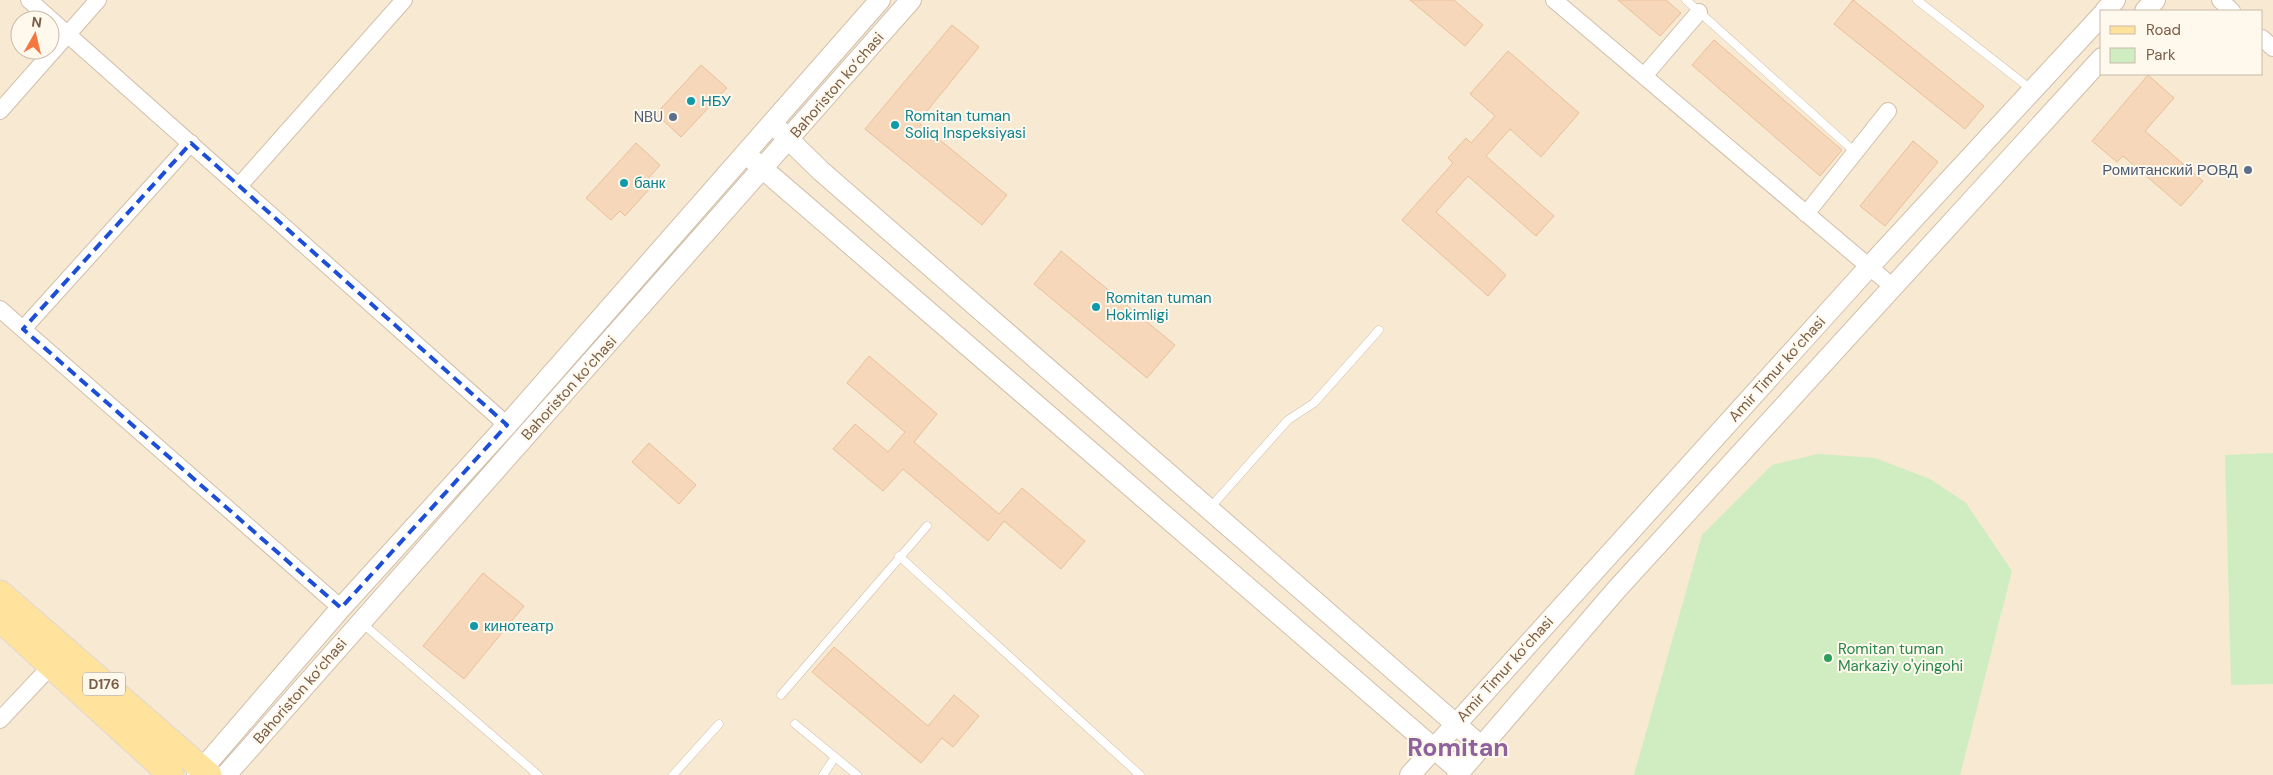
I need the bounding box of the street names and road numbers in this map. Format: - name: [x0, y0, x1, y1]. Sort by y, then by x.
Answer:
- street label: Bahoriston ko‘chasi: [786, 28, 888, 142]
- street label: Amir Timur ko‘chasi: [1724, 312, 1830, 426]
- street label: Bahoriston ko‘chasi: [517, 332, 621, 444]
- street label: Amir Timur ko‘chasi: [1452, 612, 1558, 726]
- street label: Bahoriston ko‘chasi: [249, 634, 351, 748]
- road number: D176: [83, 672, 125, 696]

